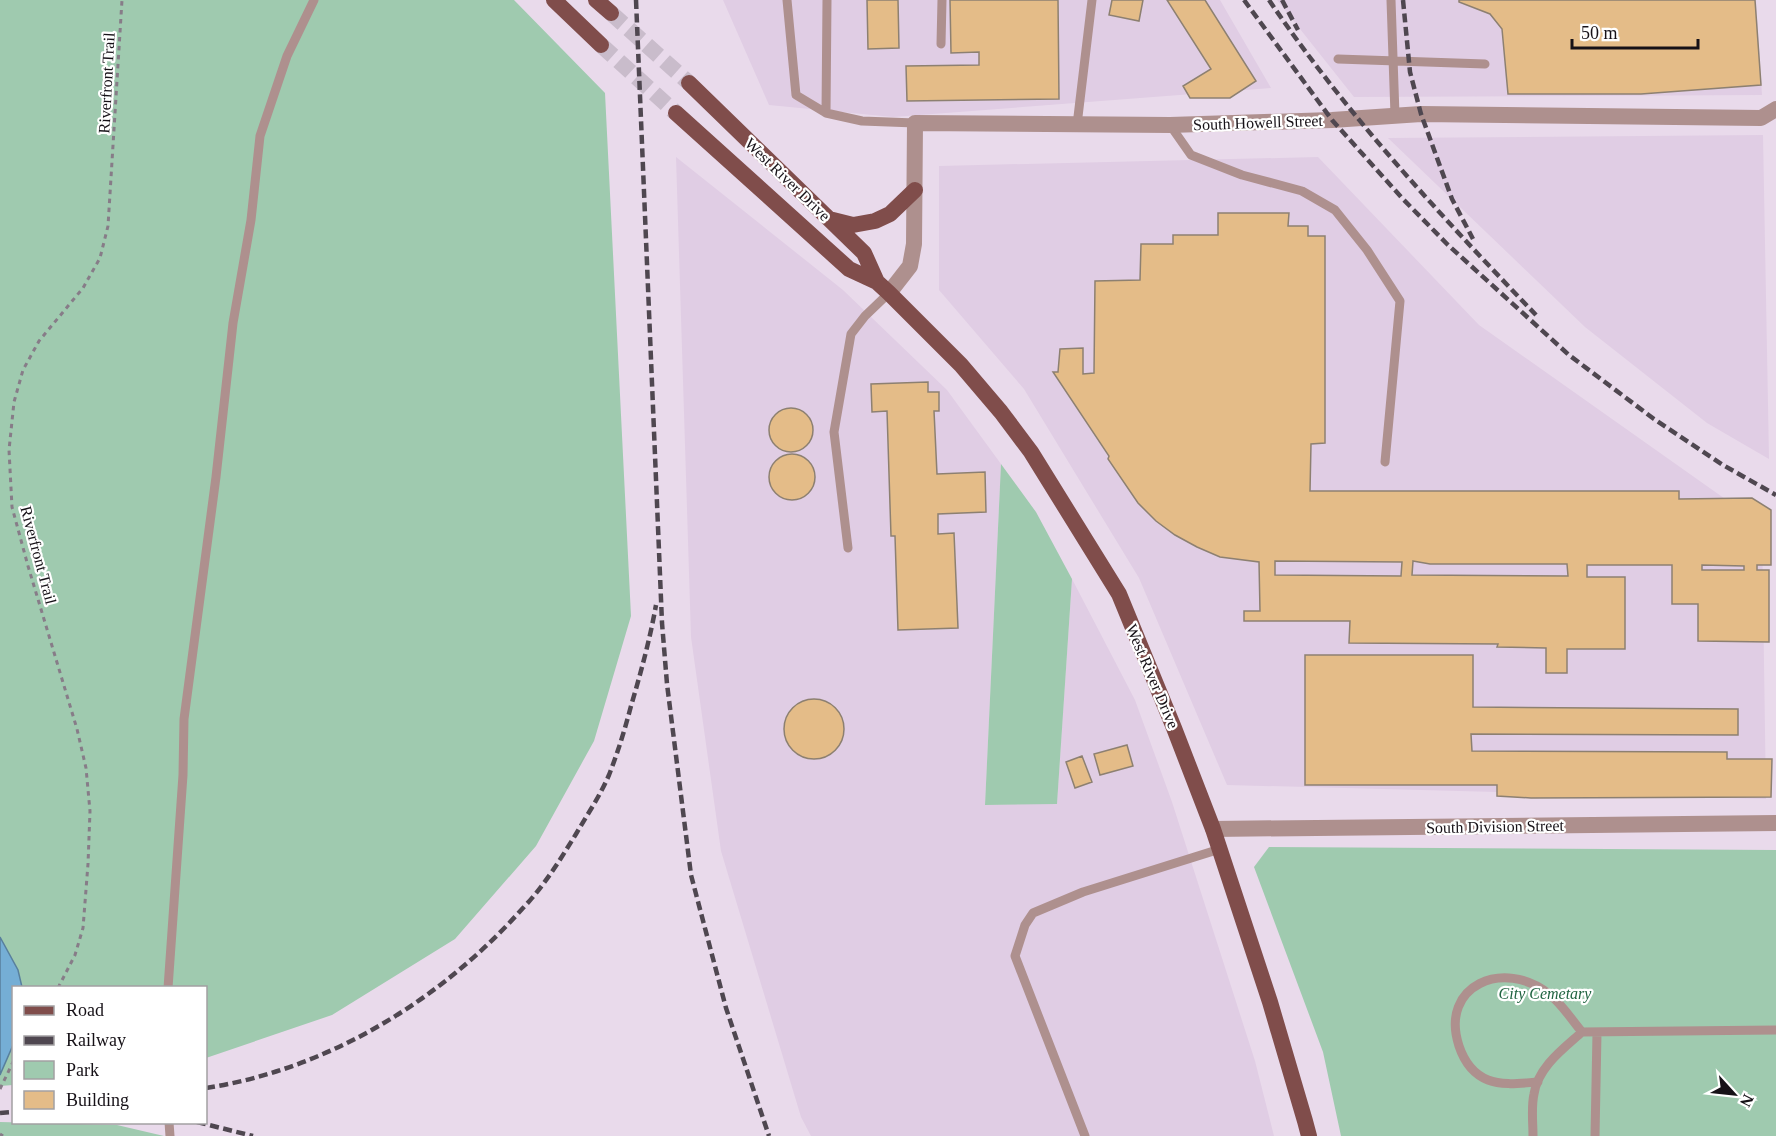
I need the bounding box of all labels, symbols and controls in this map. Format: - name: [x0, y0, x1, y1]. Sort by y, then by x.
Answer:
- scale bar: [1572, 12, 1698, 50]
- text: 50 m: [1581, 23, 1618, 43]
- street label: Riverfront Trail: [95, 32, 118, 134]
- street label: South Howell Street: [1193, 112, 1324, 133]
- street label: West River Drive: [742, 134, 834, 224]
- street label: Riverfront Trail: [17, 504, 60, 607]
- street label: West River Drive: [1123, 622, 1182, 731]
- street label: South Division Street: [1426, 817, 1565, 836]
- park label: City Cemetary: [1499, 985, 1592, 1003]
- legend: [12, 986, 207, 1124]
- text: Road: [66, 1000, 104, 1020]
- text: Railway: [66, 1030, 126, 1050]
- text: Park: [66, 1060, 99, 1080]
- north arrow: [1704, 1064, 1764, 1124]
- text: Building: [66, 1090, 129, 1110]
- text: N: [1737, 1092, 1757, 1110]

